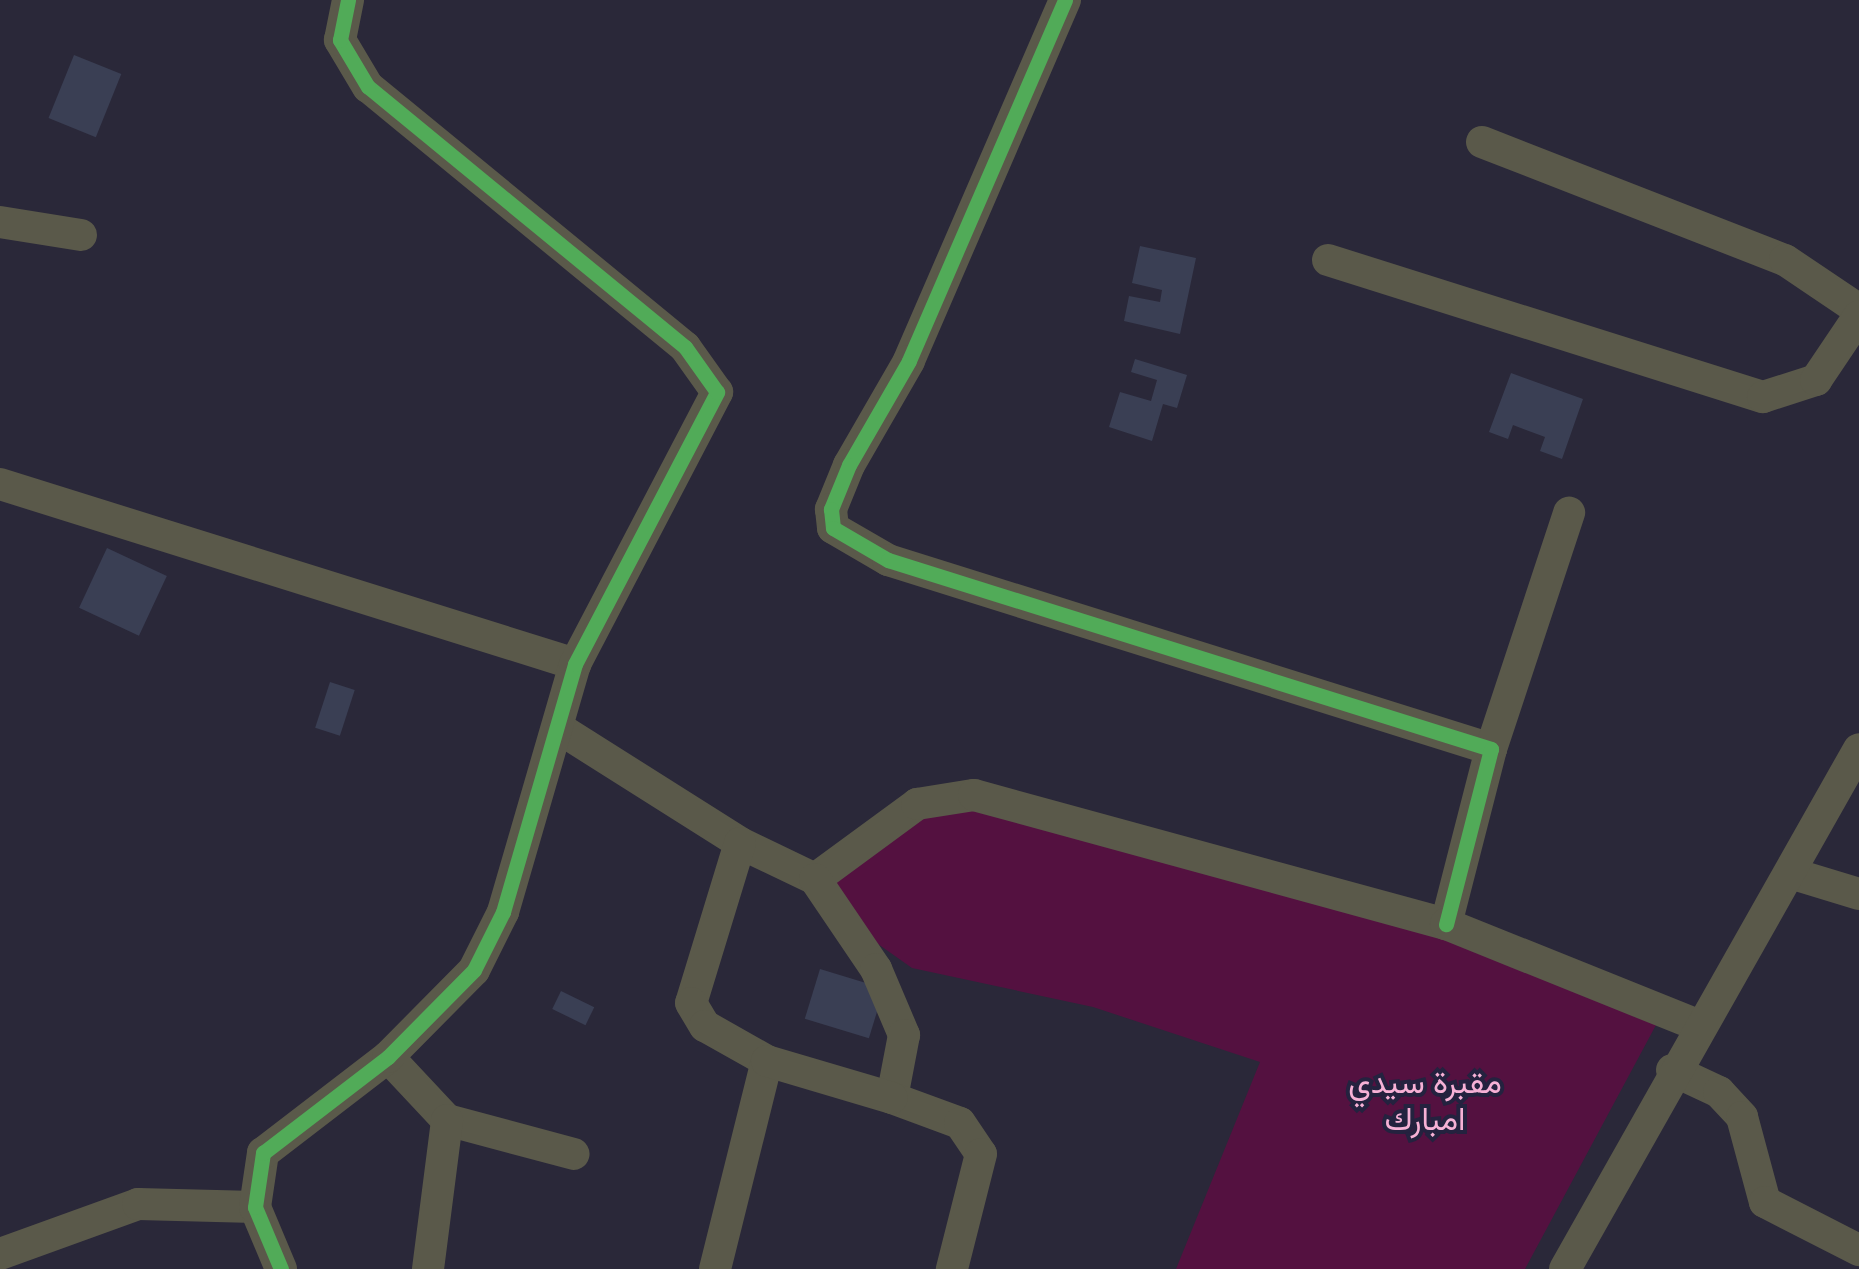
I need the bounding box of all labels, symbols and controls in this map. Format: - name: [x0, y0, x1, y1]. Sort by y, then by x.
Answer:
- park label: مقبرة سيدي امبارك: [1348, 1065, 1502, 1140]

